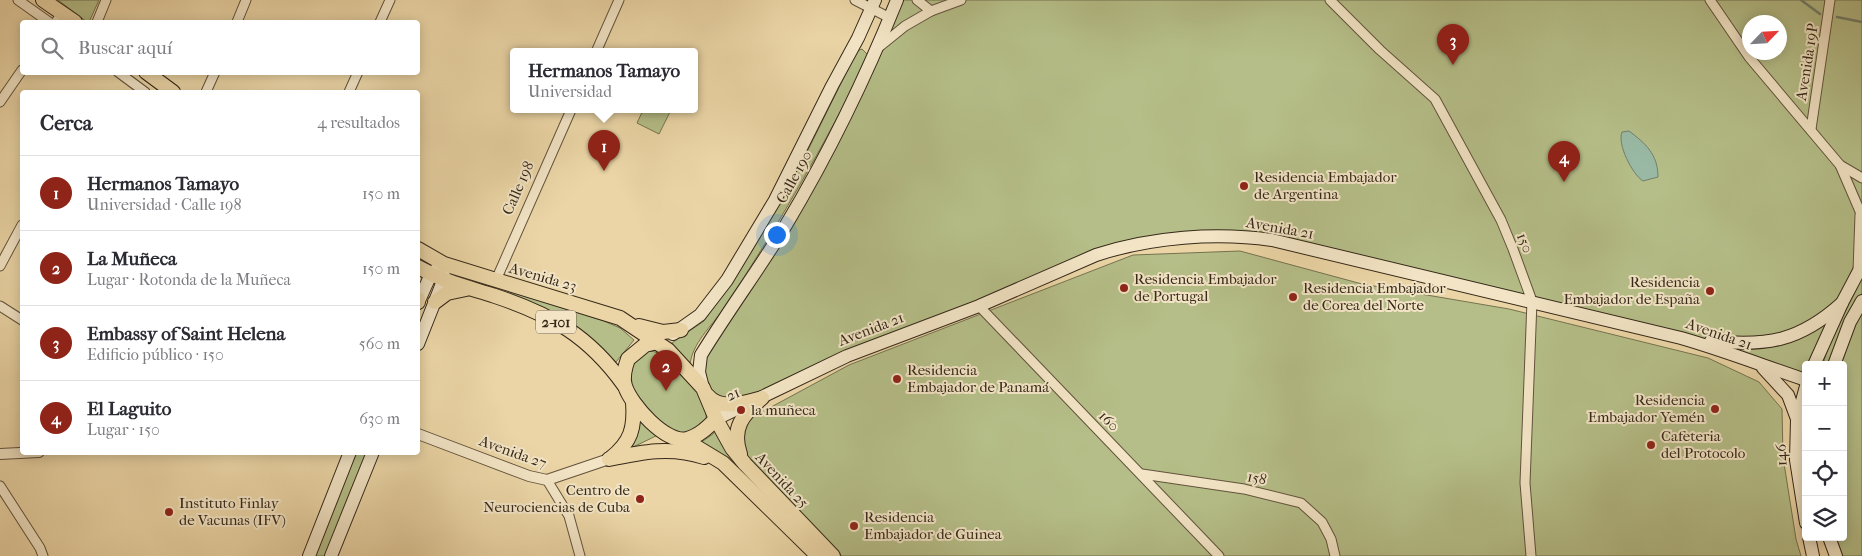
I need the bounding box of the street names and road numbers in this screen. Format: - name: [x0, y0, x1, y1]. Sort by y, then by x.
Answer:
- street label: Avenida 19P: [1792, 22, 1822, 103]
- street label: Calle 190: [772, 148, 816, 206]
- street label: Calle 198: [498, 158, 538, 218]
- street label: Avenida 21: [1244, 213, 1315, 243]
- street label: 150: [1513, 230, 1537, 256]
- street label: Avenida 23: [506, 259, 579, 295]
- street label: Avenida 21: [835, 308, 906, 350]
- road number: 2-101: [536, 311, 576, 334]
- street label: Avenida 21: [1683, 314, 1754, 354]
- street label: 21: [723, 383, 743, 405]
- street label: 160: [1095, 407, 1123, 435]
- street label: Avenida 27: [476, 431, 549, 472]
- street label: 146: [1772, 443, 1790, 466]
- street label: Avenida 25: [751, 448, 812, 512]
- street label: 158: [1246, 467, 1268, 489]

